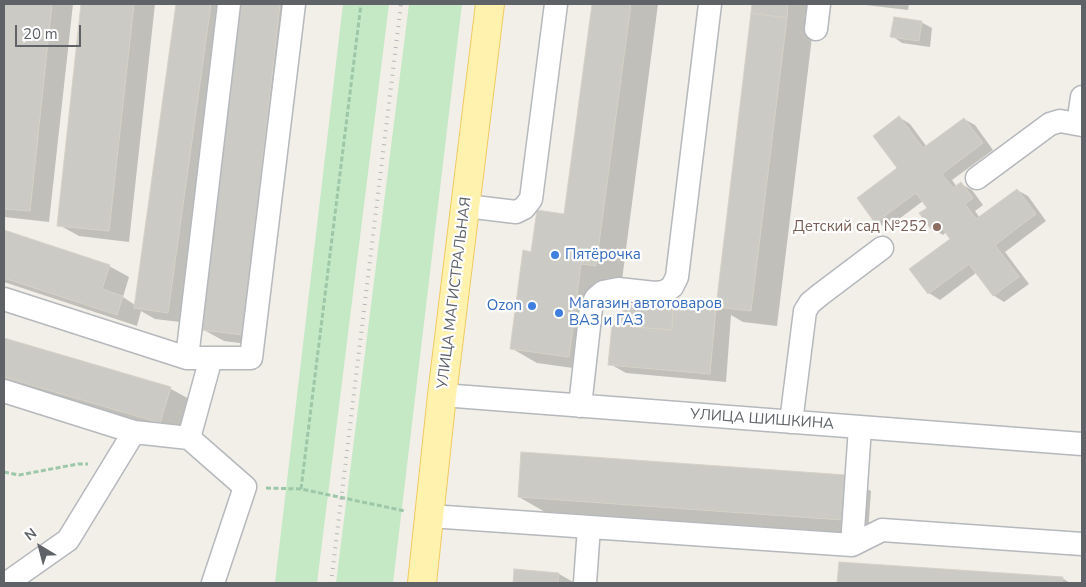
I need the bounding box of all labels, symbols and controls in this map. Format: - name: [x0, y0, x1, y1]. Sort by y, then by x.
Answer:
- scale bar: [18, 15, 84, 47]
- text: 20 m: [23, 24, 58, 44]
- street label: УЛИЦА МАГИСТРАЛЬНАЯ: [434, 196, 476, 390]
- place label: Детский сад №252: [793, 218, 927, 236]
- marker: Детский сад №252: [931, 221, 943, 233]
- place label: Пятёрочка: [565, 246, 641, 264]
- marker: Пятёрочка: [549, 249, 561, 261]
- place label: Магазин автотоваров ВАЗ и ГАЗ: [569, 295, 722, 330]
- place label: Ozon: [487, 297, 522, 315]
- marker: Ozon: [526, 300, 538, 312]
- marker: Магазин автотоваров ВАЗ и ГАЗ: [553, 307, 565, 319]
- street label: УЛИЦА ШИШКИНА: [689, 406, 835, 434]
- north arrow: [15, 522, 65, 572]
- text: N: [21, 524, 41, 545]

